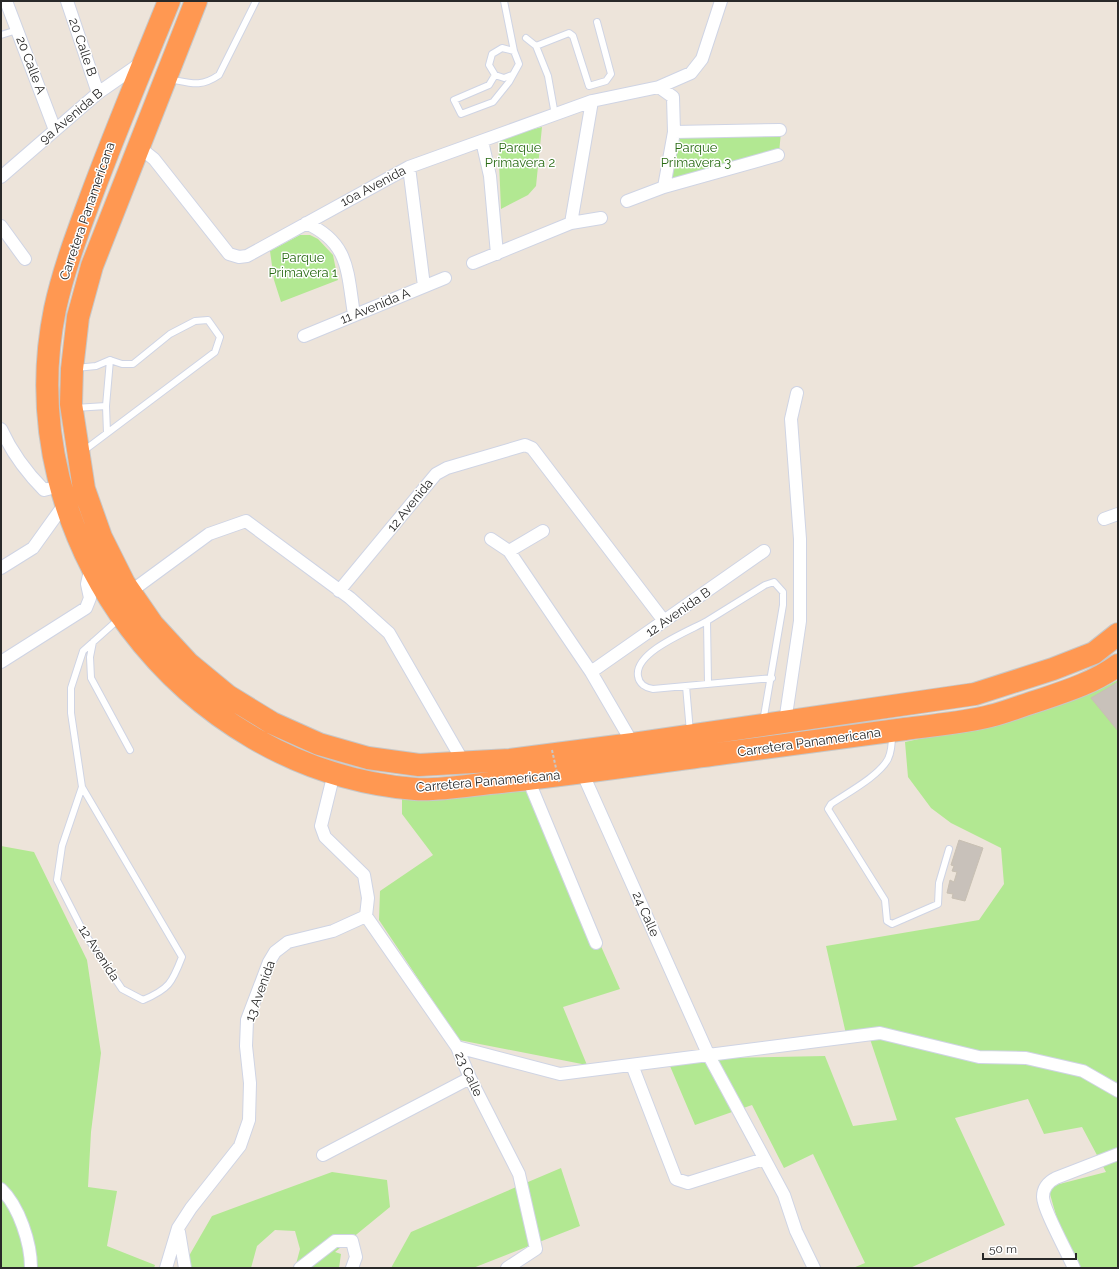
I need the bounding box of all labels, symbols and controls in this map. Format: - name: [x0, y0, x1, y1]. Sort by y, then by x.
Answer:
- street label: 20 Calle B: [66, 16, 100, 78]
- street label: 20 Calle A: [13, 34, 49, 96]
- street label: 9a Avenida B: [36, 85, 106, 147]
- street label: Carretera Panamericana: [56, 140, 118, 282]
- park label: Parque Primavera 2: [485, 140, 555, 170]
- park label: Parque Primavera 3: [661, 140, 731, 170]
- street label: 10a Avenida: [338, 163, 408, 209]
- park label: Parque Primavera 1: [268, 250, 338, 280]
- street label: 11 Avenida A: [338, 285, 412, 327]
- street label: 12 Avenida: [384, 476, 436, 534]
- street label: 12 Avenida B: [643, 584, 713, 640]
- street label: Carretera Panamericana: [736, 724, 882, 760]
- street label: Carretera Panamericana: [415, 767, 561, 795]
- street label: 24 Calle: [629, 889, 663, 939]
- street label: 12 Avenida: [75, 922, 123, 984]
- street label: 13 Avenida: [242, 959, 278, 1023]
- street label: 23 Calle: [452, 1049, 486, 1099]
- scale bar: [983, 1235, 1076, 1261]
- text: 50 m: [989, 1242, 1017, 1256]

